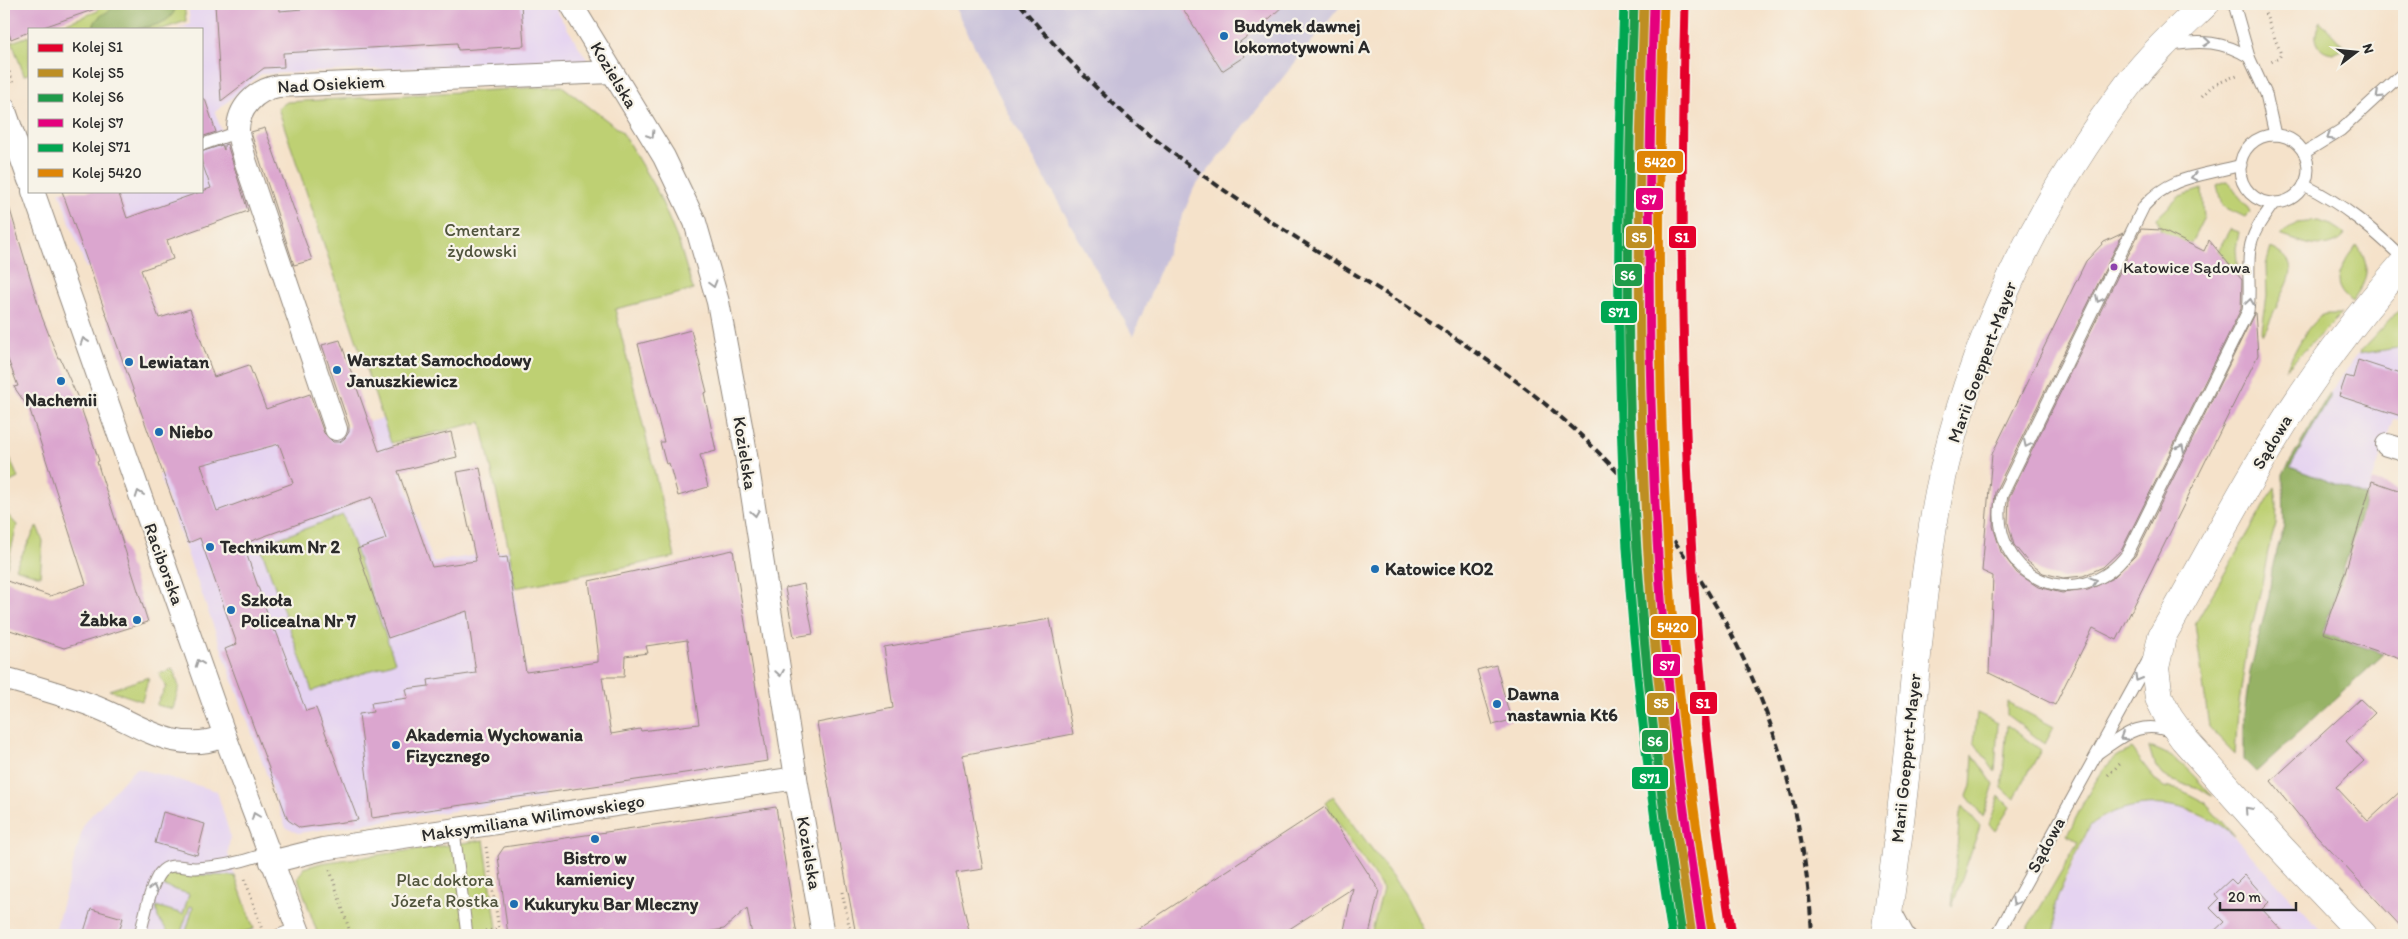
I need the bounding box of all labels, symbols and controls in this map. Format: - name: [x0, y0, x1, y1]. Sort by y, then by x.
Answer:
- place label: Budynek dawnej lokomotywowni A: [1234, 15, 1370, 58]
- legend: [28, 28, 202, 192]
- north arrow: [2330, 28, 2380, 78]
- marker: Budynek dawnej lokomotywowni A: [1218, 30, 1230, 42]
- one-way arrow: [2203, 36, 2211, 47]
- text: Kolej S1: [72, 38, 123, 56]
- street label: Kozielska: [586, 38, 643, 113]
- text: N: [2359, 42, 2377, 55]
- text: Kolej S5: [72, 64, 124, 82]
- street label: Nad Osiekiem: [277, 70, 385, 98]
- text: Kolej S6: [72, 88, 124, 106]
- one-way arrow: [2376, 89, 2385, 98]
- text: Kolej S7: [72, 114, 124, 132]
- one-way arrow: [645, 129, 654, 139]
- one-way arrow: [2326, 131, 2336, 140]
- text: Kolej S71: [72, 138, 130, 156]
- line badge: 5420: [1636, 150, 1684, 174]
- text: 5420: [1644, 154, 1676, 171]
- text: Kolej 5420: [72, 164, 142, 182]
- one-way arrow: [2189, 171, 2198, 181]
- line badge: S7: [1635, 187, 1664, 211]
- text: S7: [1642, 191, 1656, 208]
- park label: Cmentarz żydowski: [444, 219, 520, 262]
- line badge: S5: [1625, 225, 1653, 249]
- line badge: S1: [1668, 225, 1697, 249]
- text: S5: [1631, 229, 1647, 246]
- text: S1: [1675, 229, 1690, 246]
- place label: Katowice Sądowa: [2123, 257, 2250, 277]
- marker: Katowice Sądowa: [2109, 262, 2119, 272]
- line badge: S6: [1614, 263, 1643, 287]
- text: S6: [1620, 267, 1636, 284]
- street label: Marii Goeppert-Mayer: [1943, 278, 2022, 446]
- one-way arrow: [708, 280, 718, 288]
- one-way arrow: [2095, 294, 2105, 303]
- one-way arrow: [2244, 297, 2254, 306]
- line badge: S71: [1600, 300, 1638, 324]
- text: S71: [1608, 304, 1630, 321]
- one-way arrow: [80, 337, 90, 345]
- place label: Warsztat Samochodowy Januszkiewicz: [346, 349, 532, 392]
- place label: Lewiatan: [139, 351, 210, 373]
- marker: Lewiatan: [123, 356, 135, 368]
- marker: Warsztat Samochodowy Januszkiewicz: [331, 364, 343, 376]
- marker: Nachemii: [55, 375, 67, 387]
- place label: Nachemii: [25, 389, 97, 411]
- street label: Sądowa: [2247, 411, 2297, 473]
- street label: Kozielska: [728, 415, 762, 492]
- place label: Niebo: [169, 421, 213, 443]
- marker: Niebo: [153, 426, 165, 438]
- one-way arrow: [2023, 439, 2033, 448]
- one-way arrow: [2175, 445, 2185, 454]
- one-way arrow: [135, 490, 145, 498]
- one-way arrow: [749, 509, 760, 517]
- street label: Raciborska: [139, 520, 189, 609]
- place label: Technikum Nr 2: [219, 536, 341, 558]
- marker: Technikum Nr 2: [204, 541, 216, 553]
- place label: Katowice KO2: [1385, 558, 1494, 580]
- marker: Katowice KO2: [1369, 563, 1381, 575]
- one-way arrow: [2089, 576, 2098, 586]
- place label: Szkoła Policealna Nr 7: [241, 589, 356, 632]
- marker: Szkoła Policealna Nr 7: [225, 604, 237, 616]
- place label: Żabka: [80, 609, 127, 631]
- marker: Żabka: [131, 614, 143, 626]
- line badge: 5420: [1650, 615, 1697, 639]
- text: 5420: [1657, 619, 1689, 636]
- line badge: S7: [1652, 653, 1681, 677]
- text: S7: [1660, 657, 1674, 674]
- one-way arrow: [195, 660, 205, 668]
- one-way arrow: [774, 670, 785, 678]
- street label: Marii Goeppert-Mayer: [1886, 671, 1926, 844]
- one-way arrow: [2134, 673, 2144, 682]
- place label: Dawna nastawnia Kt6: [1506, 683, 1618, 726]
- line badge: S1: [1689, 691, 1718, 715]
- line badge: S5: [1646, 692, 1675, 716]
- text: S5: [1653, 695, 1669, 712]
- text: S1: [1696, 695, 1711, 712]
- marker: Dawna nastawnia Kt6: [1491, 698, 1503, 710]
- place label: Akademia Wychowania Fizycznego: [405, 724, 583, 767]
- line badge: S6: [1641, 729, 1669, 753]
- one-way arrow: [2119, 730, 2128, 740]
- text: S6: [1647, 733, 1663, 750]
- marker: Akademia Wychowania Fizycznego: [390, 739, 402, 751]
- line badge: S71: [1631, 766, 1669, 790]
- text: S71: [1639, 770, 1661, 787]
- street label: Maksymiliana Wilimowskiego: [420, 789, 646, 847]
- one-way arrow: [2245, 807, 2254, 816]
- one-way arrow: [251, 812, 262, 821]
- street label: Sądowa: [2022, 813, 2070, 877]
- street label: Kozielska: [792, 815, 826, 892]
- marker: Bistro w kamienicy: [589, 833, 601, 845]
- place label: Bistro w kamienicy: [556, 847, 635, 890]
- park label: Plac doktora Józefa Rostka: [391, 869, 499, 912]
- scale bar: [2220, 879, 2297, 911]
- one-way arrow: [148, 885, 158, 893]
- text: 20 m: [2228, 888, 2262, 906]
- place label: Kukuryku Bar Mleczny: [524, 893, 699, 915]
- one-way arrow: [2012, 897, 2022, 906]
- marker: Kukuryku Bar Mleczny: [508, 898, 520, 910]

